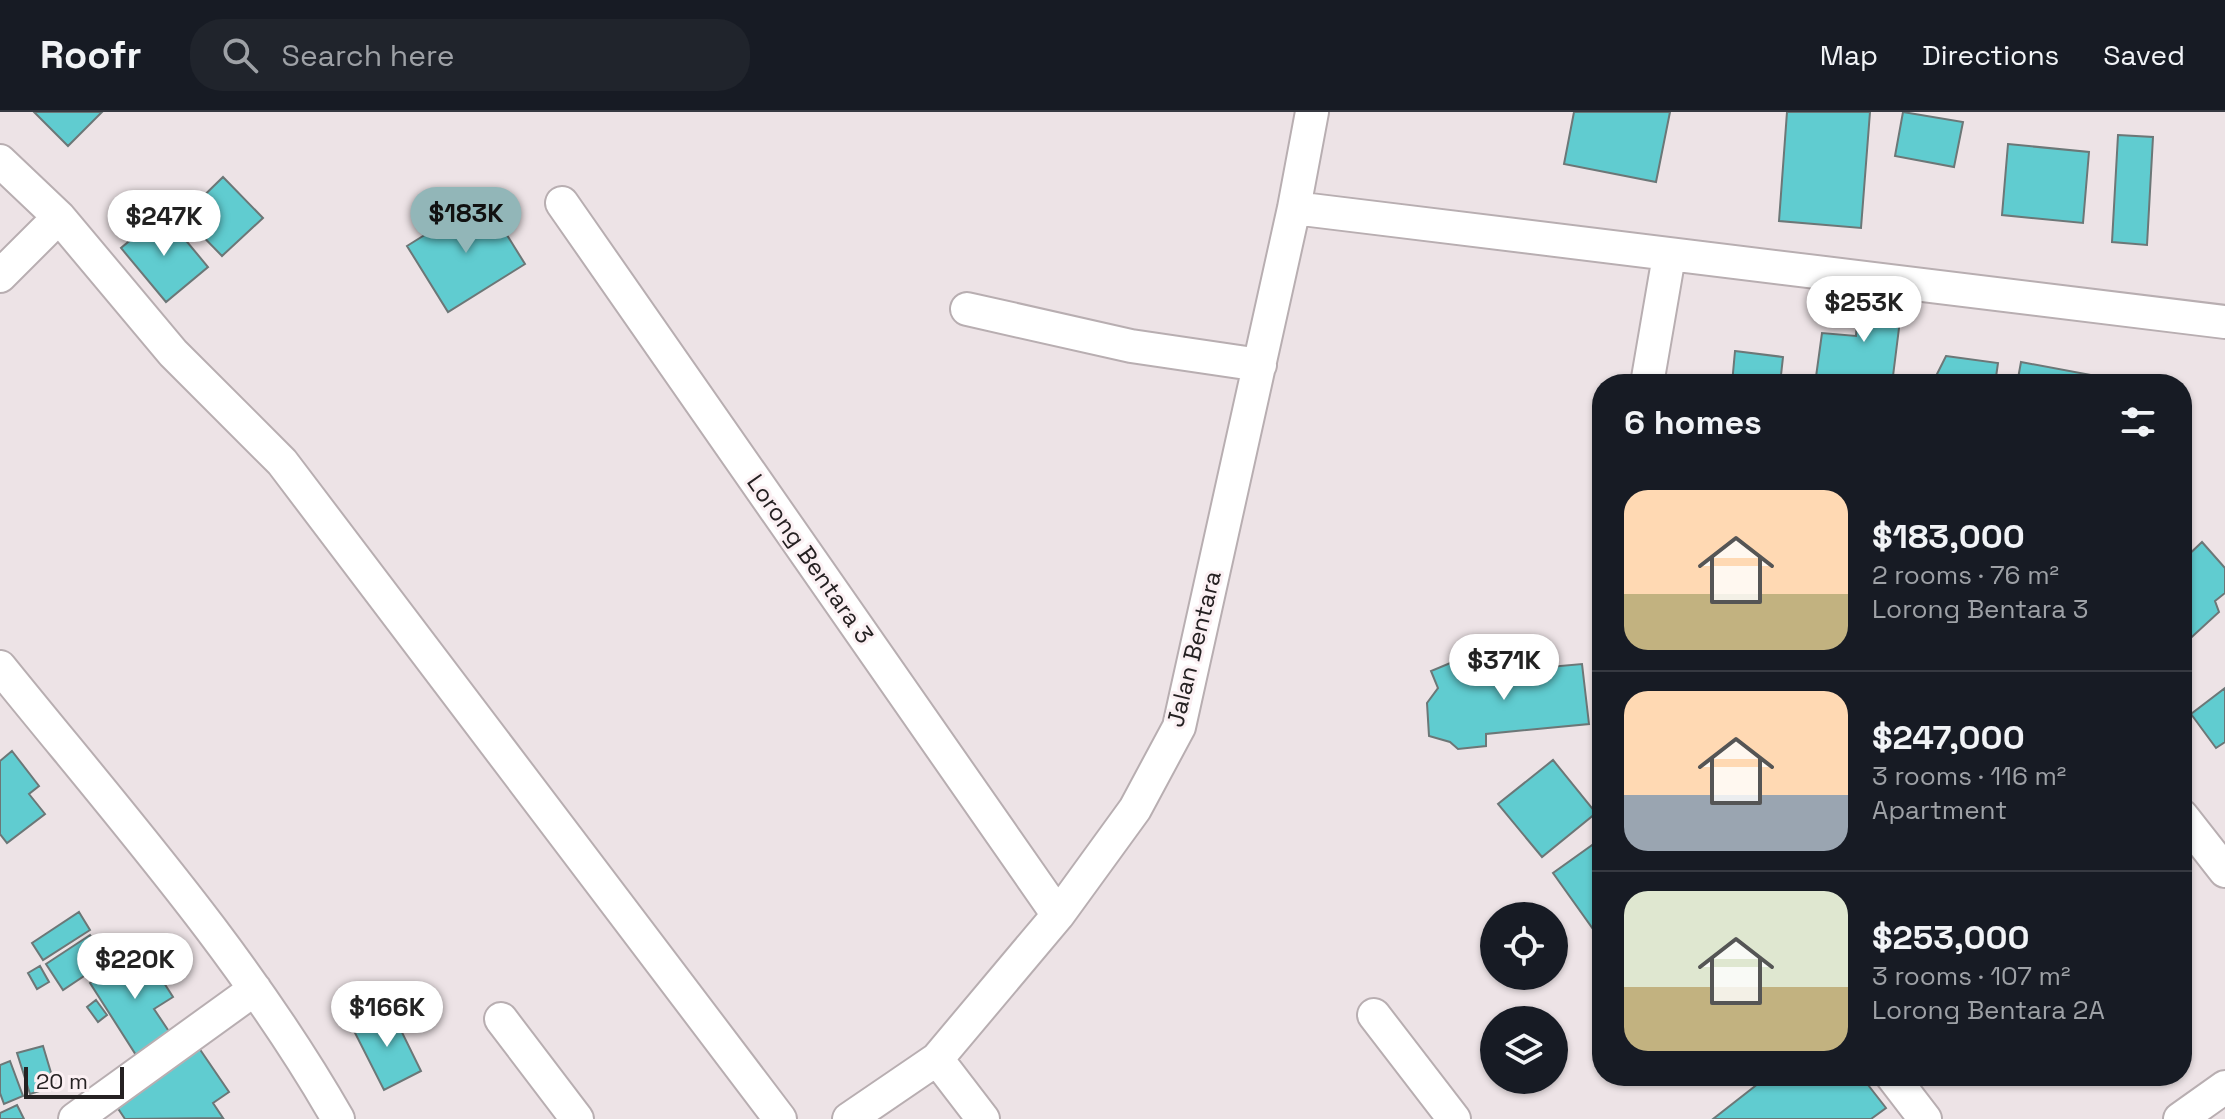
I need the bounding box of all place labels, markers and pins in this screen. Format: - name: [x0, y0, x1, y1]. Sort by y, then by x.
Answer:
- pin: $183K: [410, 187, 522, 255]
- pin: $247K: [108, 190, 220, 258]
- pin: $253K: [1808, 276, 1920, 344]
- pin: $371K: [1448, 634, 1560, 702]
- pin: $220K: [79, 933, 191, 1001]
- pin: $166K: [331, 981, 443, 1049]

